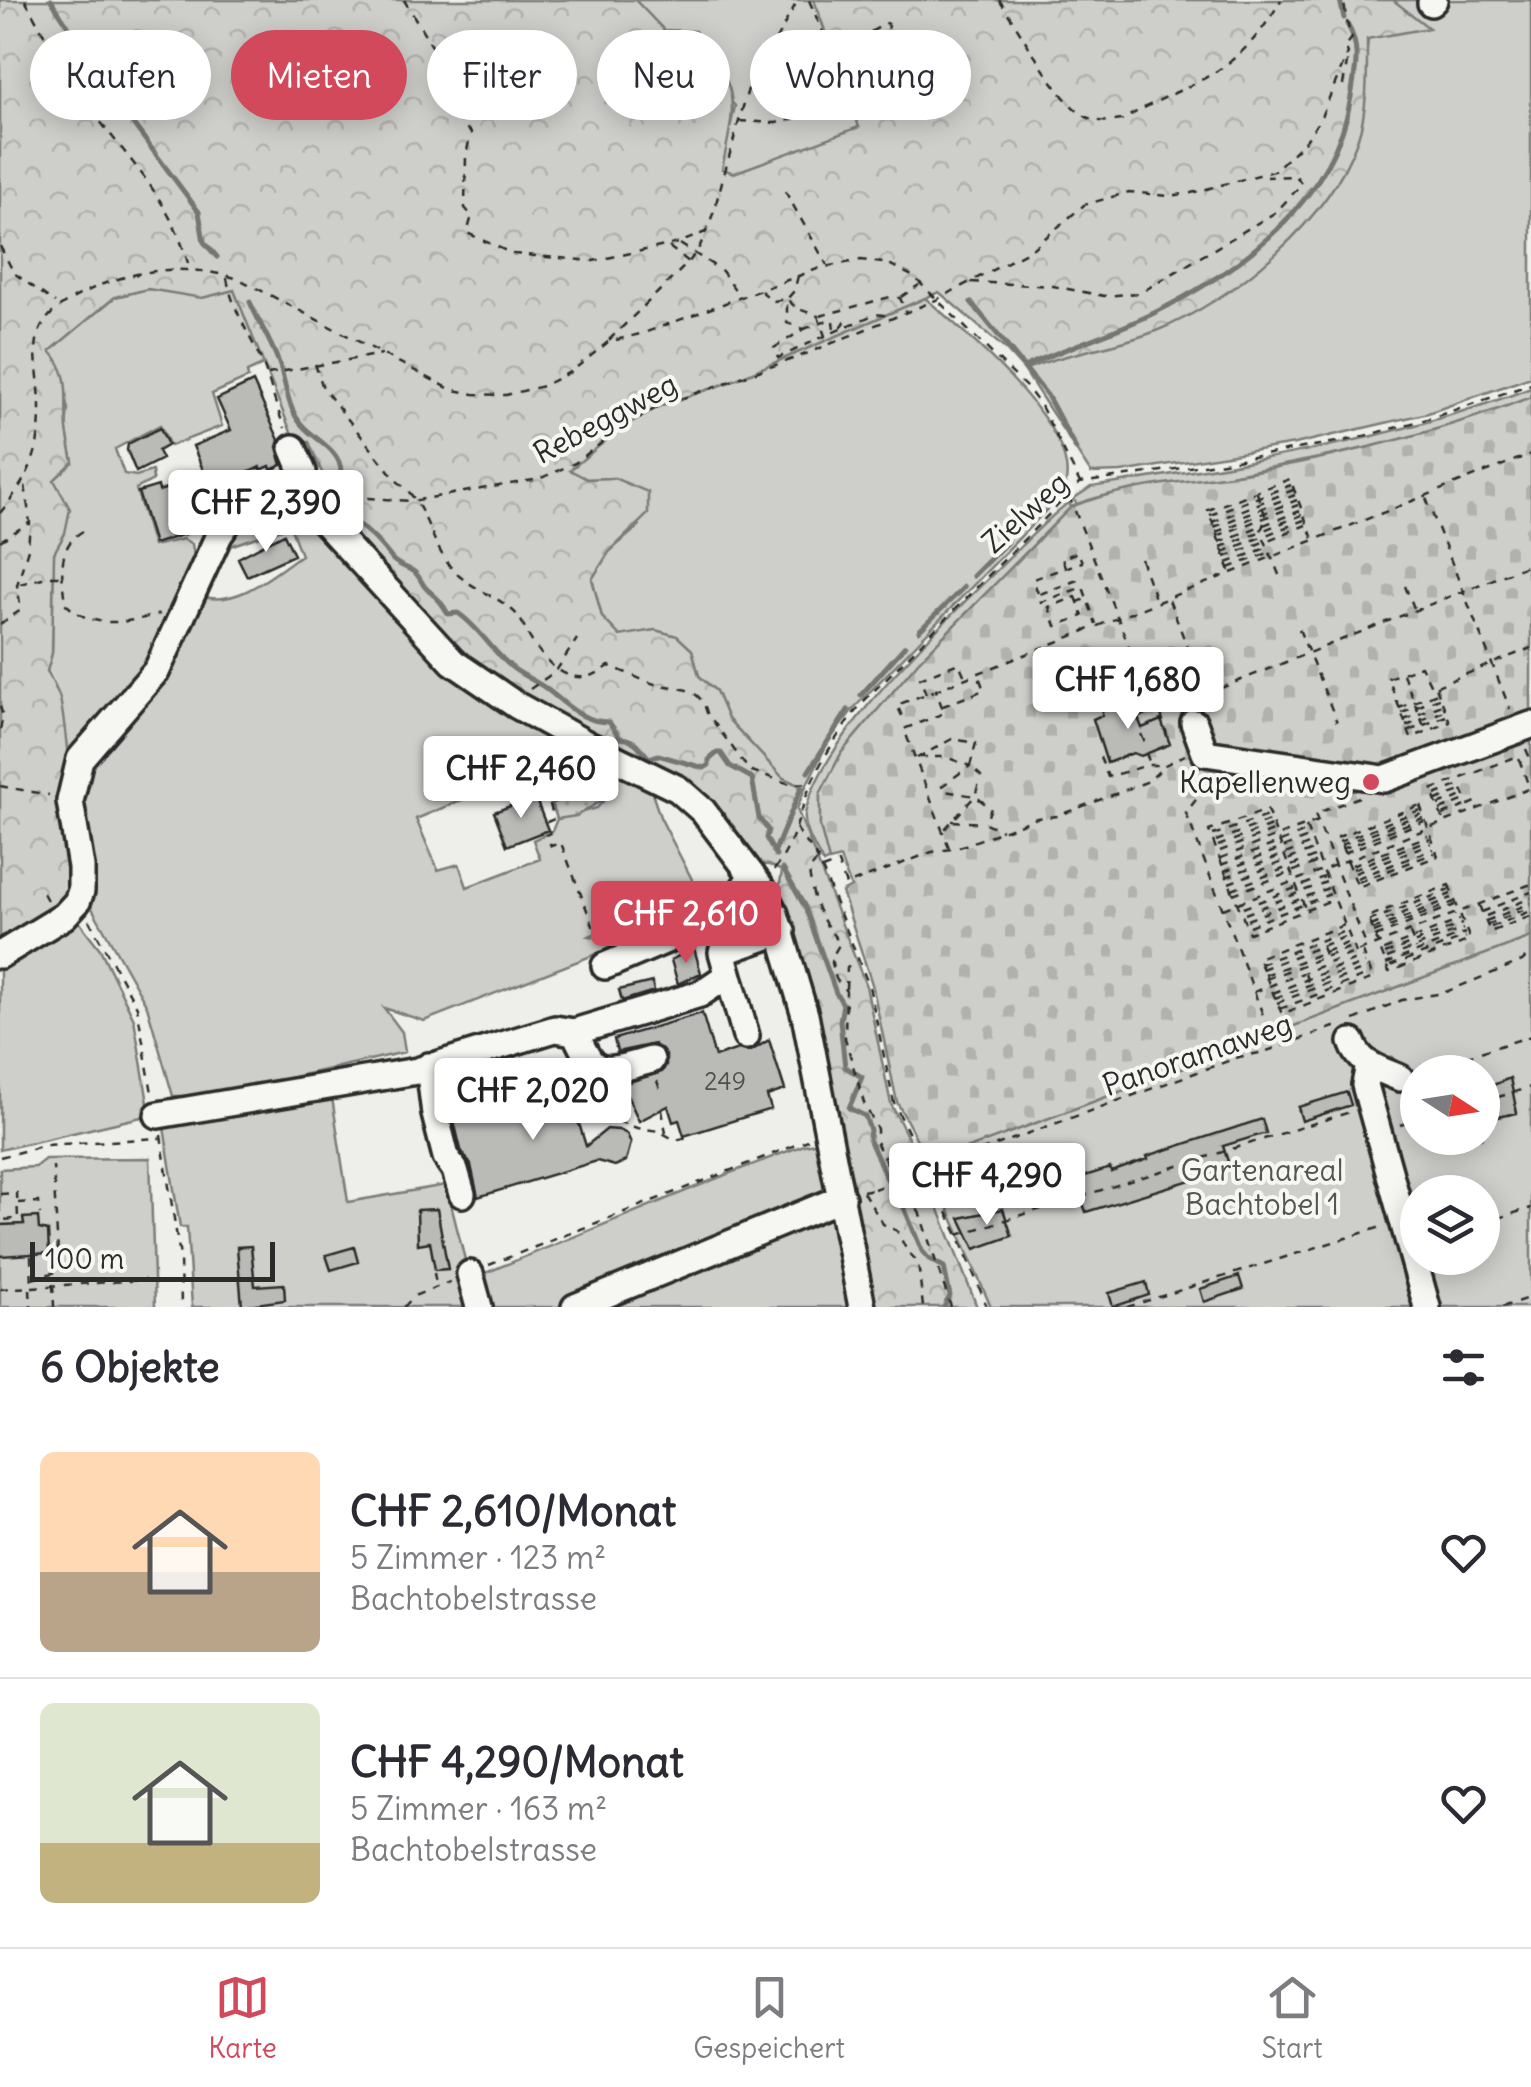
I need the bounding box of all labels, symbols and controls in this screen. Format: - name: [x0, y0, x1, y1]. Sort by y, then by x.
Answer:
- chip: Kaufen: [30, 30, 211, 120]
- chip: Mieten: [231, 30, 407, 120]
- chip: Filter: [427, 30, 577, 120]
- chip: Neu: [597, 30, 730, 120]
- chip: Wohnung: [750, 30, 971, 120]
- street label: Rebeggweg: [527, 364, 683, 472]
- street label: Zielweg: [974, 463, 1076, 561]
- pin: CHF 2,390: [152, 470, 380, 555]
- text: CHF 2,390: [190, 482, 342, 523]
- pin: CHF 1,680: [1014, 647, 1242, 732]
- text: CHF 1,680: [1055, 659, 1201, 700]
- pin: CHF 2,460: [407, 736, 635, 821]
- text: CHF 2,460: [445, 748, 597, 789]
- place label: Kapellenweg: [1179, 763, 1351, 801]
- marker: Kapellenweg: [1360, 771, 1382, 793]
- pin: CHF 2,610: [572, 881, 800, 966]
- text: CHF 2,610: [613, 893, 759, 934]
- street label: Panoramaweg: [1097, 1004, 1297, 1104]
- north arrow: [1400, 1055, 1500, 1155]
- map controls: [1400, 1055, 1500, 1275]
- pin: CHF 2,020: [419, 1058, 647, 1143]
- house number: 249: [704, 1065, 746, 1097]
- text: CHF 2,020: [456, 1070, 610, 1111]
- pin: CHF 4,290: [873, 1143, 1101, 1228]
- park label: Gartenareal Bachtobel 1: [1181, 1151, 1343, 1223]
- text: CHF 4,290: [911, 1155, 1063, 1196]
- button: layers: [1400, 1175, 1500, 1275]
- scale bar: [30, 1237, 275, 1282]
- text: 100 m: [45, 1241, 124, 1277]
- icon: filters: [1436, 1340, 1491, 1395]
- text: 6 Objekte: [40, 1341, 220, 1393]
- text: CHF 2,610/Monat: [350, 1485, 676, 1537]
- icon: home: [120, 1492, 240, 1612]
- icon: heart: [1436, 1525, 1491, 1580]
- text: 5 Zimmer · 123 m²: [350, 1537, 606, 1578]
- text: Bachtobelstrasse: [350, 1578, 597, 1619]
- text: CHF 4,290/Monat: [350, 1736, 684, 1788]
- icon: home: [120, 1743, 240, 1863]
- icon: heart: [1436, 1776, 1491, 1831]
- text: 5 Zimmer · 163 m²: [350, 1788, 607, 1829]
- text: Bachtobelstrasse: [350, 1829, 597, 1870]
- tab: Karte: [208, 1970, 277, 2066]
- tab: Gespeichert: [693, 1970, 845, 2066]
- tab: Start: [1261, 1970, 1323, 2066]

